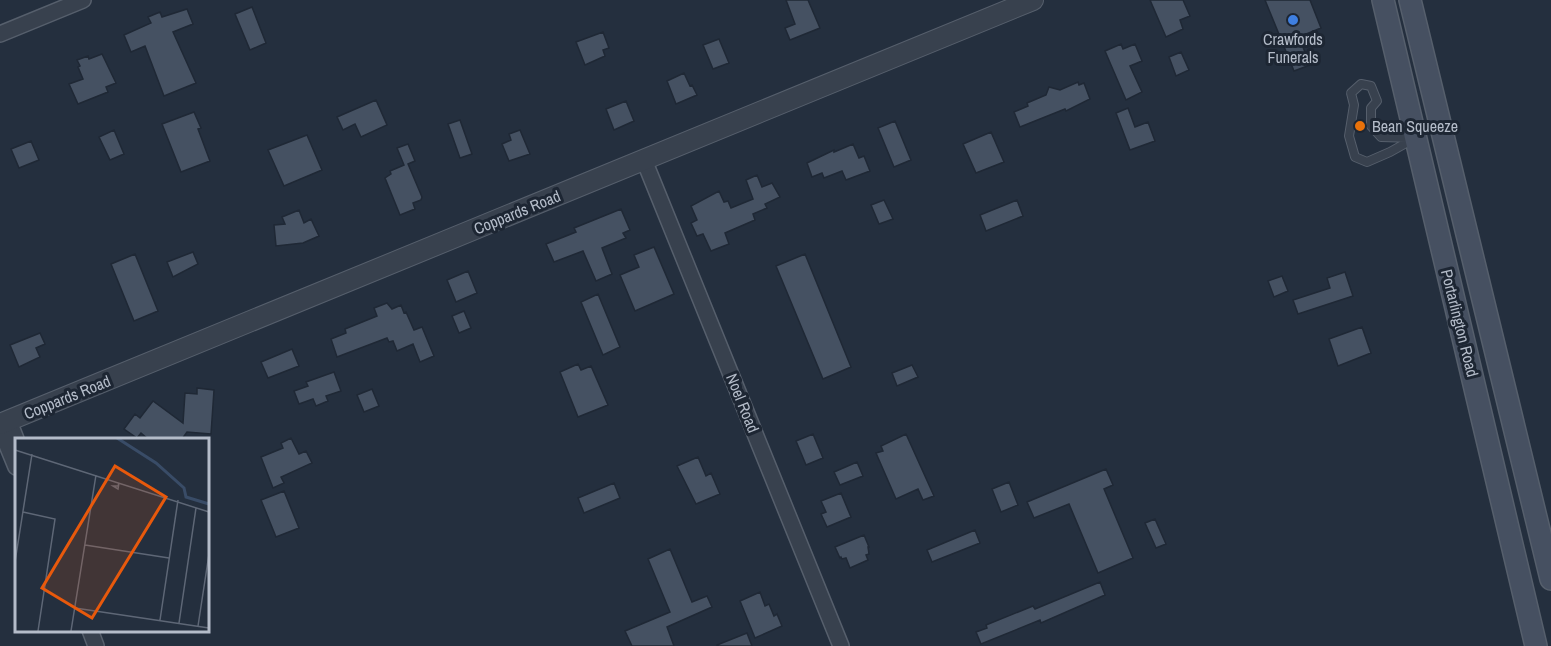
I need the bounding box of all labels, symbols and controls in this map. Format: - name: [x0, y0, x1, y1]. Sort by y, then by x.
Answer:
- marker: Crawfords Funerals: [1286, 13, 1300, 27]
- place label: Crawfords Funerals: [1263, 28, 1323, 68]
- place label: Bean Squeeze: [1372, 115, 1458, 137]
- marker: Bean Squeeze: [1353, 119, 1367, 133]
- street label: Coppards Road: [470, 185, 564, 239]
- street label: Portarlington Road: [1436, 267, 1484, 379]
- street label: Coppards Road: [20, 370, 114, 424]
- street label: Noel Road: [721, 370, 765, 436]
- inset map: [15, 438, 208, 631]

